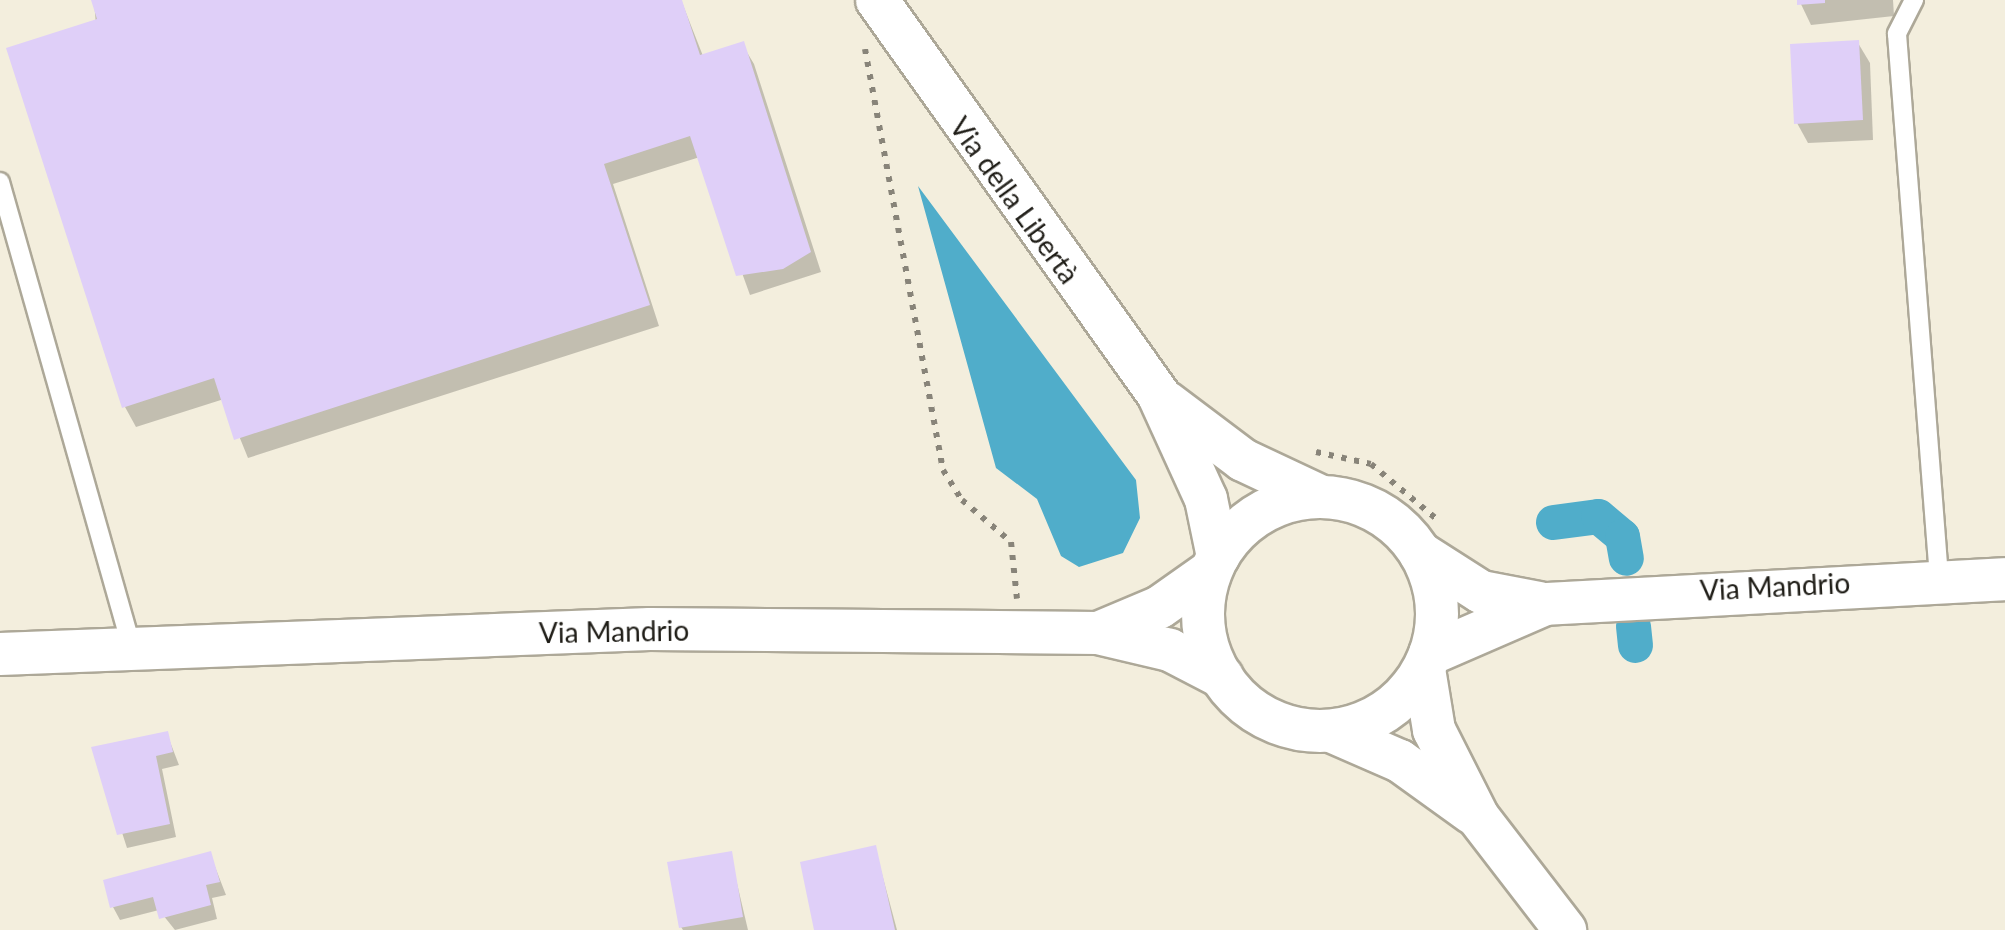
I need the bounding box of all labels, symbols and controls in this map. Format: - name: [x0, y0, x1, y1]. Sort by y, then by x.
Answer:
- street label: Via della Libertà: [943, 110, 1087, 290]
- street label: Via Mandrio: [1699, 565, 1851, 607]
- street label: Via Mandrio: [539, 613, 689, 649]

